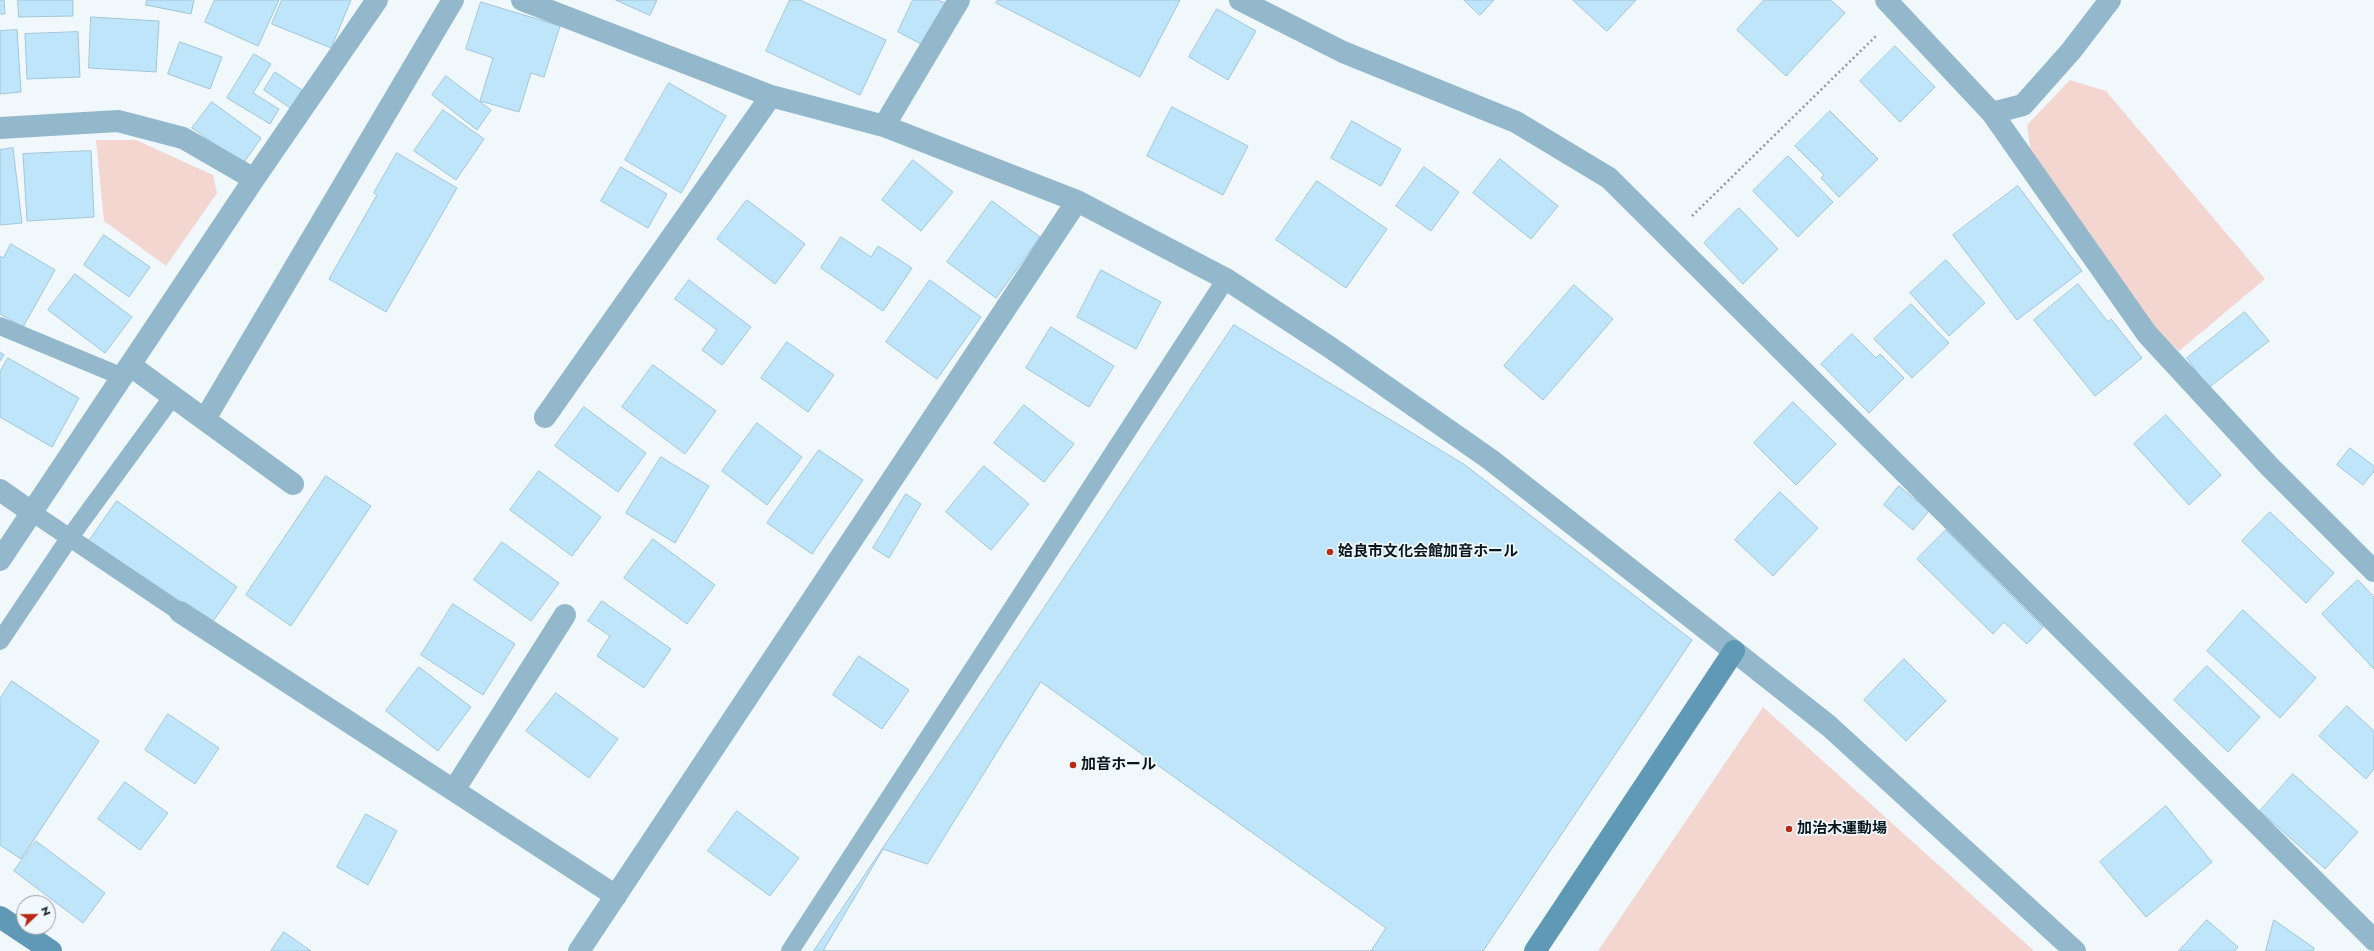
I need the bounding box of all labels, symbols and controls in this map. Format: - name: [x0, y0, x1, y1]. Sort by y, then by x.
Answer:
- place label: 姶良市文化会館加音ホール: [1338, 543, 1518, 561]
- marker: 姶良市文化会館加音ホール: [1325, 547, 1335, 557]
- place label: 加音ホール: [1081, 756, 1156, 774]
- marker: 加音ホール: [1068, 760, 1078, 770]
- place label: 加治木運動場: [1797, 820, 1887, 838]
- marker: 加治木運動場: [1784, 824, 1794, 834]
- north arrow: [16, 895, 56, 935]
- text: N: [37, 904, 55, 918]

